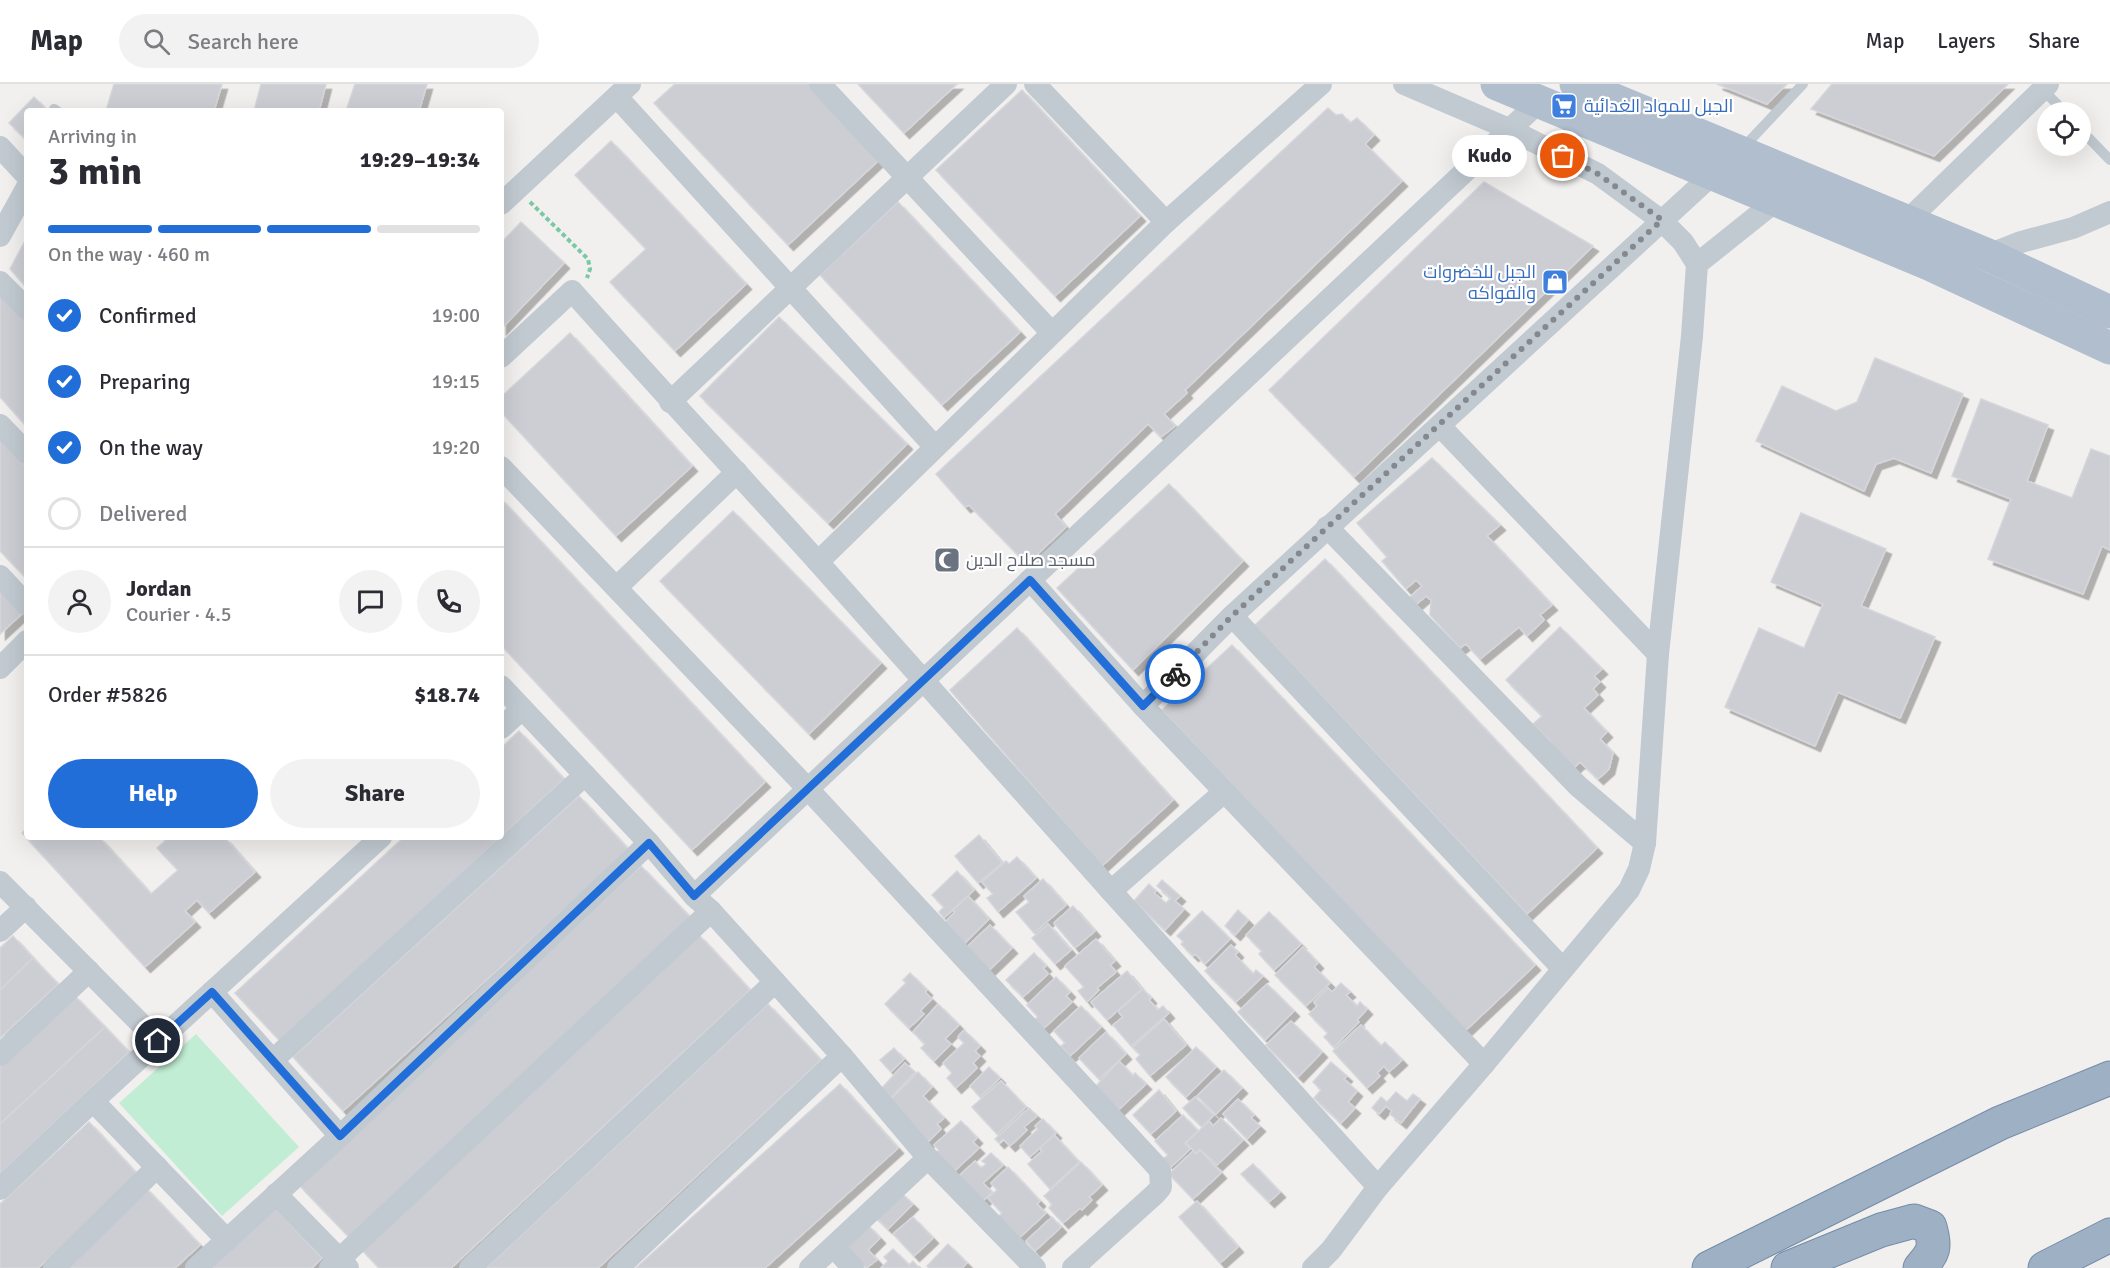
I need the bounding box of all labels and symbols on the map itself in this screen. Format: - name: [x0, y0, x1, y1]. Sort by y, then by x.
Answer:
- supermarket icon: الجبل للمواد الغدائية: [1549, 91, 1579, 121]
- place label: الجبل للمواد الغدائية: [1584, 95, 1733, 117]
- pin: [1537, 130, 1588, 181]
- callout: Kudo: [1452, 135, 1527, 177]
- place label: الجبل للخضروات والفواكه: [1423, 261, 1536, 304]
- shop icon: الجبل للخضروات والفواكه: [1540, 267, 1570, 297]
- mosque icon: مسجد صلاح الدين: [932, 545, 962, 575]
- place label: مسجد صلاح الدين: [966, 549, 1096, 572]
- courier: [1145, 644, 1205, 704]
- pin: [132, 1015, 183, 1066]

